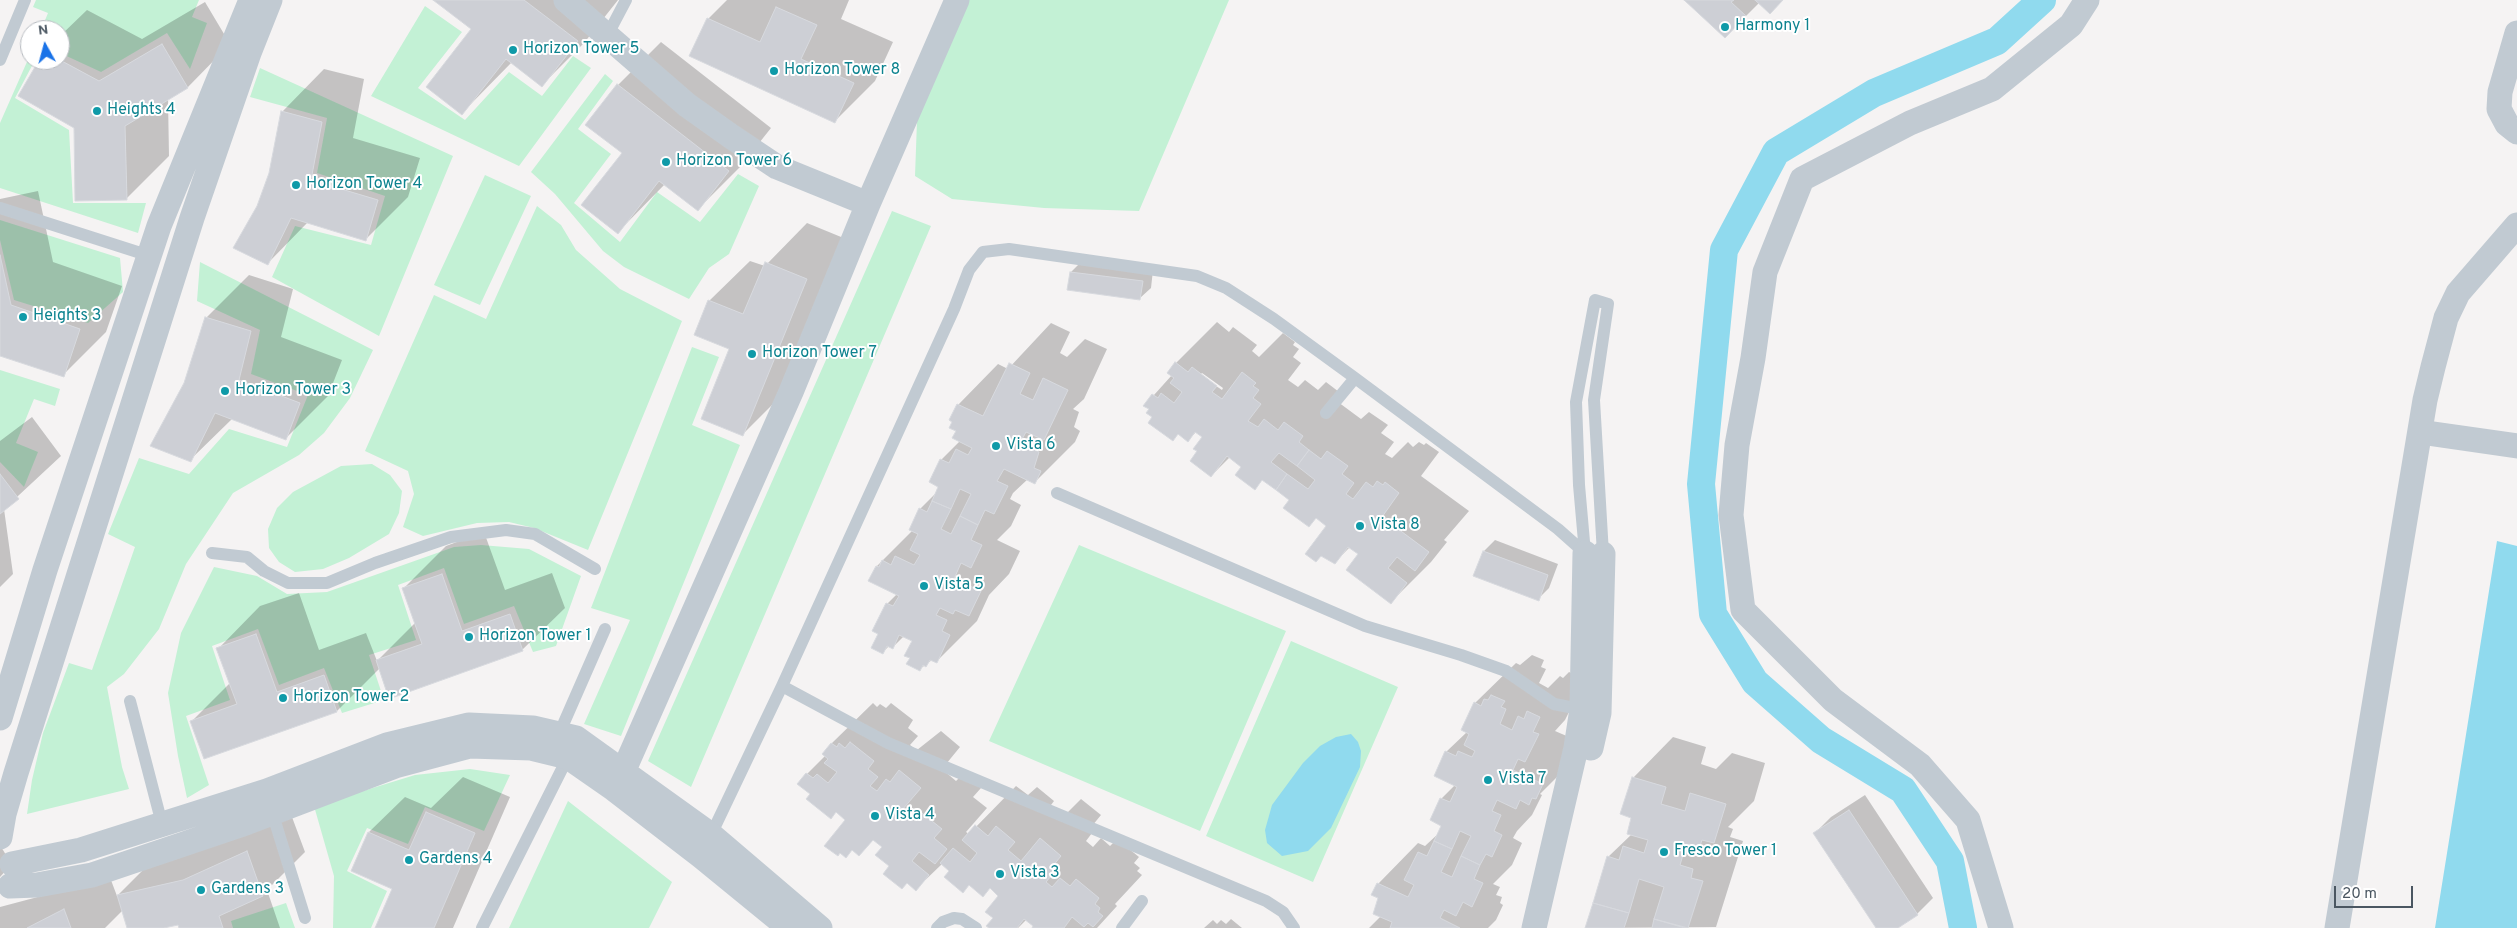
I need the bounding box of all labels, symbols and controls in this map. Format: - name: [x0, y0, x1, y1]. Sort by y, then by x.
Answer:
- place label: Harmony 1: [1735, 17, 1810, 37]
- north arrow: [20, 20, 70, 70]
- marker: Harmony 1: [1719, 21, 1731, 33]
- text: N: [37, 22, 49, 40]
- place label: Horizon Tower 5: [523, 40, 639, 60]
- marker: Horizon Tower 5: [507, 44, 519, 56]
- place label: Horizon Tower 8: [784, 61, 900, 81]
- marker: Horizon Tower 8: [768, 65, 780, 77]
- place label: Heights 4: [107, 101, 176, 121]
- marker: Heights 4: [91, 105, 103, 117]
- place label: Horizon Tower 6: [676, 152, 792, 172]
- marker: Horizon Tower 6: [660, 156, 672, 168]
- place label: Horizon Tower 4: [306, 175, 422, 195]
- marker: Horizon Tower 4: [290, 179, 302, 191]
- place label: Heights 3: [33, 307, 101, 327]
- marker: Heights 3: [17, 311, 29, 323]
- place label: Horizon Tower 7: [762, 344, 877, 364]
- marker: Horizon Tower 7: [746, 348, 758, 360]
- place label: Horizon Tower 3: [235, 381, 351, 401]
- marker: Horizon Tower 3: [219, 385, 231, 397]
- place label: Vista 6: [1006, 436, 1055, 456]
- marker: Vista 6: [990, 440, 1002, 452]
- place label: Vista 8: [1370, 516, 1420, 536]
- marker: Vista 8: [1354, 520, 1366, 532]
- place label: Vista 5: [934, 576, 984, 596]
- marker: Vista 5: [918, 580, 930, 592]
- place label: Horizon Tower 1: [479, 627, 591, 647]
- marker: Horizon Tower 1: [463, 631, 475, 643]
- place label: Horizon Tower 2: [293, 688, 409, 708]
- marker: Horizon Tower 2: [277, 692, 289, 704]
- place label: Vista 7: [1498, 770, 1546, 790]
- marker: Vista 7: [1482, 774, 1494, 786]
- place label: Vista 4: [885, 806, 935, 826]
- marker: Vista 4: [869, 810, 881, 822]
- place label: Fresco Tower 1: [1674, 842, 1777, 862]
- marker: Fresco Tower 1: [1658, 846, 1670, 858]
- place label: Gardens 4: [419, 850, 492, 870]
- marker: Gardens 4: [403, 854, 415, 866]
- place label: Vista 3: [1010, 864, 1060, 884]
- marker: Vista 3: [994, 868, 1006, 880]
- scale bar: [2337, 876, 2416, 908]
- place label: Gardens 3: [211, 880, 284, 900]
- marker: Gardens 3: [195, 884, 207, 896]
- text: 20 m: [2342, 885, 2377, 904]

